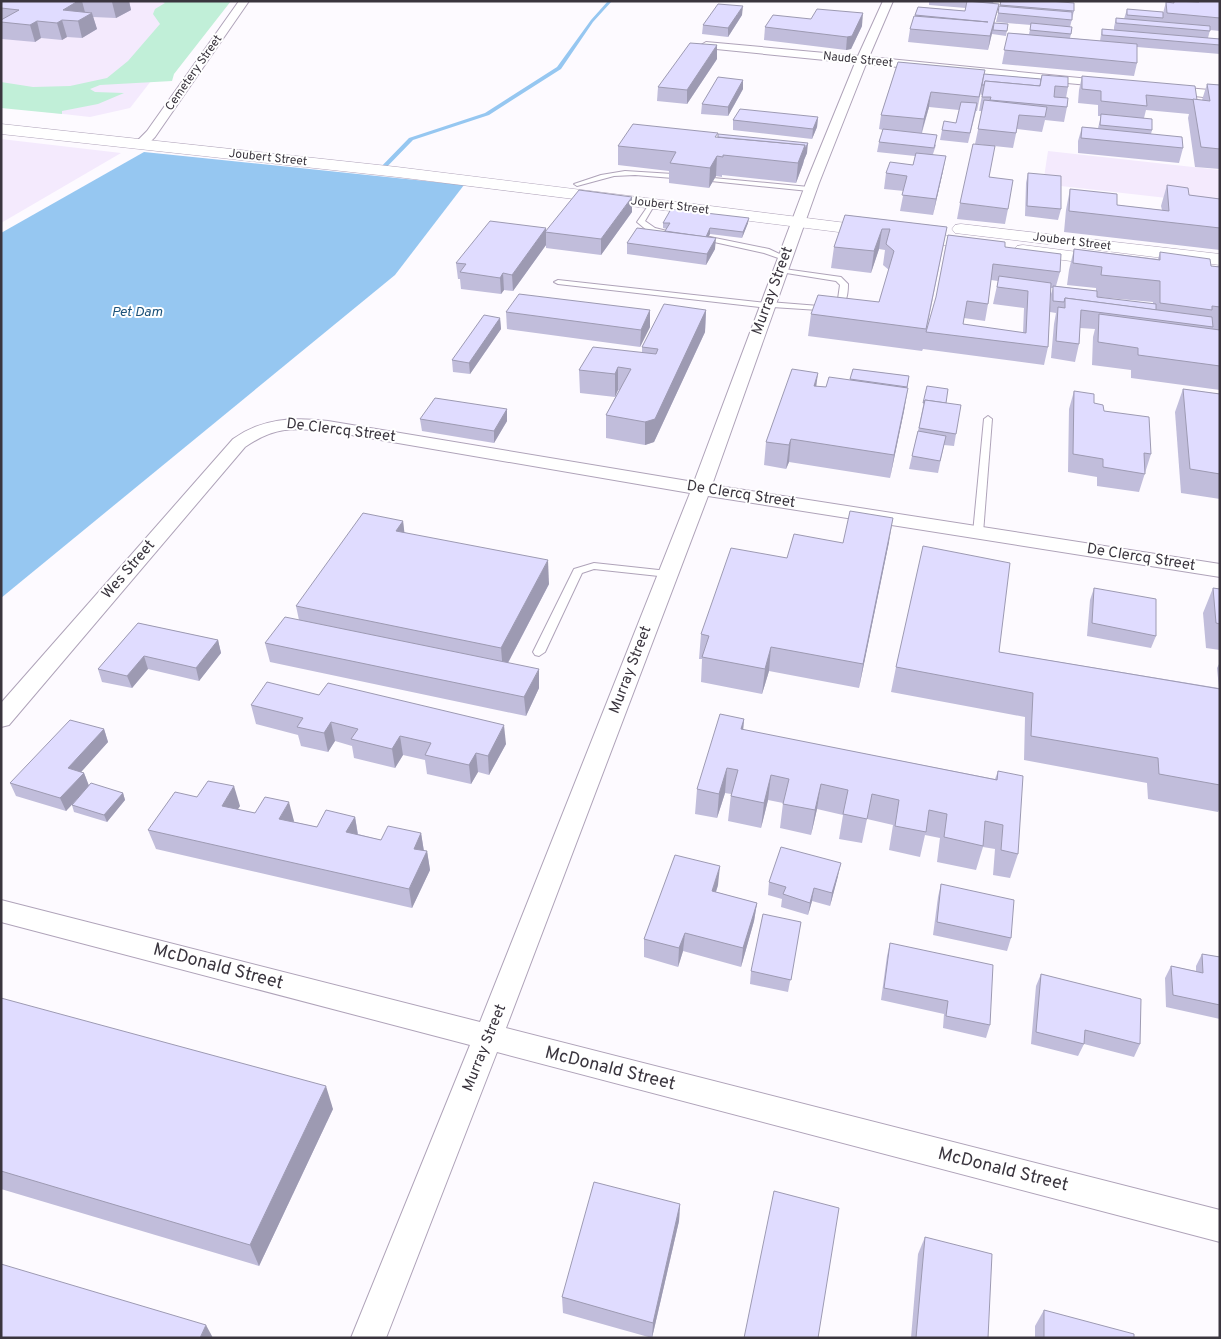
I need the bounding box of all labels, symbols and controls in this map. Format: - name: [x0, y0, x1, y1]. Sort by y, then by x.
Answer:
- street label: Cemetery Street: [162, 32, 226, 114]
- street label: Naude Street: [822, 48, 894, 72]
- street label: Joubert Street: [228, 146, 308, 170]
- street label: Joubert Street: [630, 193, 710, 219]
- street label: Joubert Street: [1032, 229, 1112, 255]
- street label: Murray Street: [748, 244, 798, 338]
- water label: Pet Dam: [111, 304, 163, 321]
- street label: De Clercq Street: [285, 415, 397, 447]
- street label: De Clercq Street: [685, 477, 797, 513]
- street label: Wes Street: [98, 537, 160, 603]
- street label: De Clercq Street: [1085, 540, 1197, 576]
- street label: Murray Street: [606, 623, 656, 717]
- street label: McDonald Street: [150, 939, 286, 995]
- street label: Murray Street: [459, 1002, 511, 1094]
- street label: McDonald Street: [542, 1042, 678, 1096]
- street label: McDonald Street: [935, 1143, 1071, 1197]

